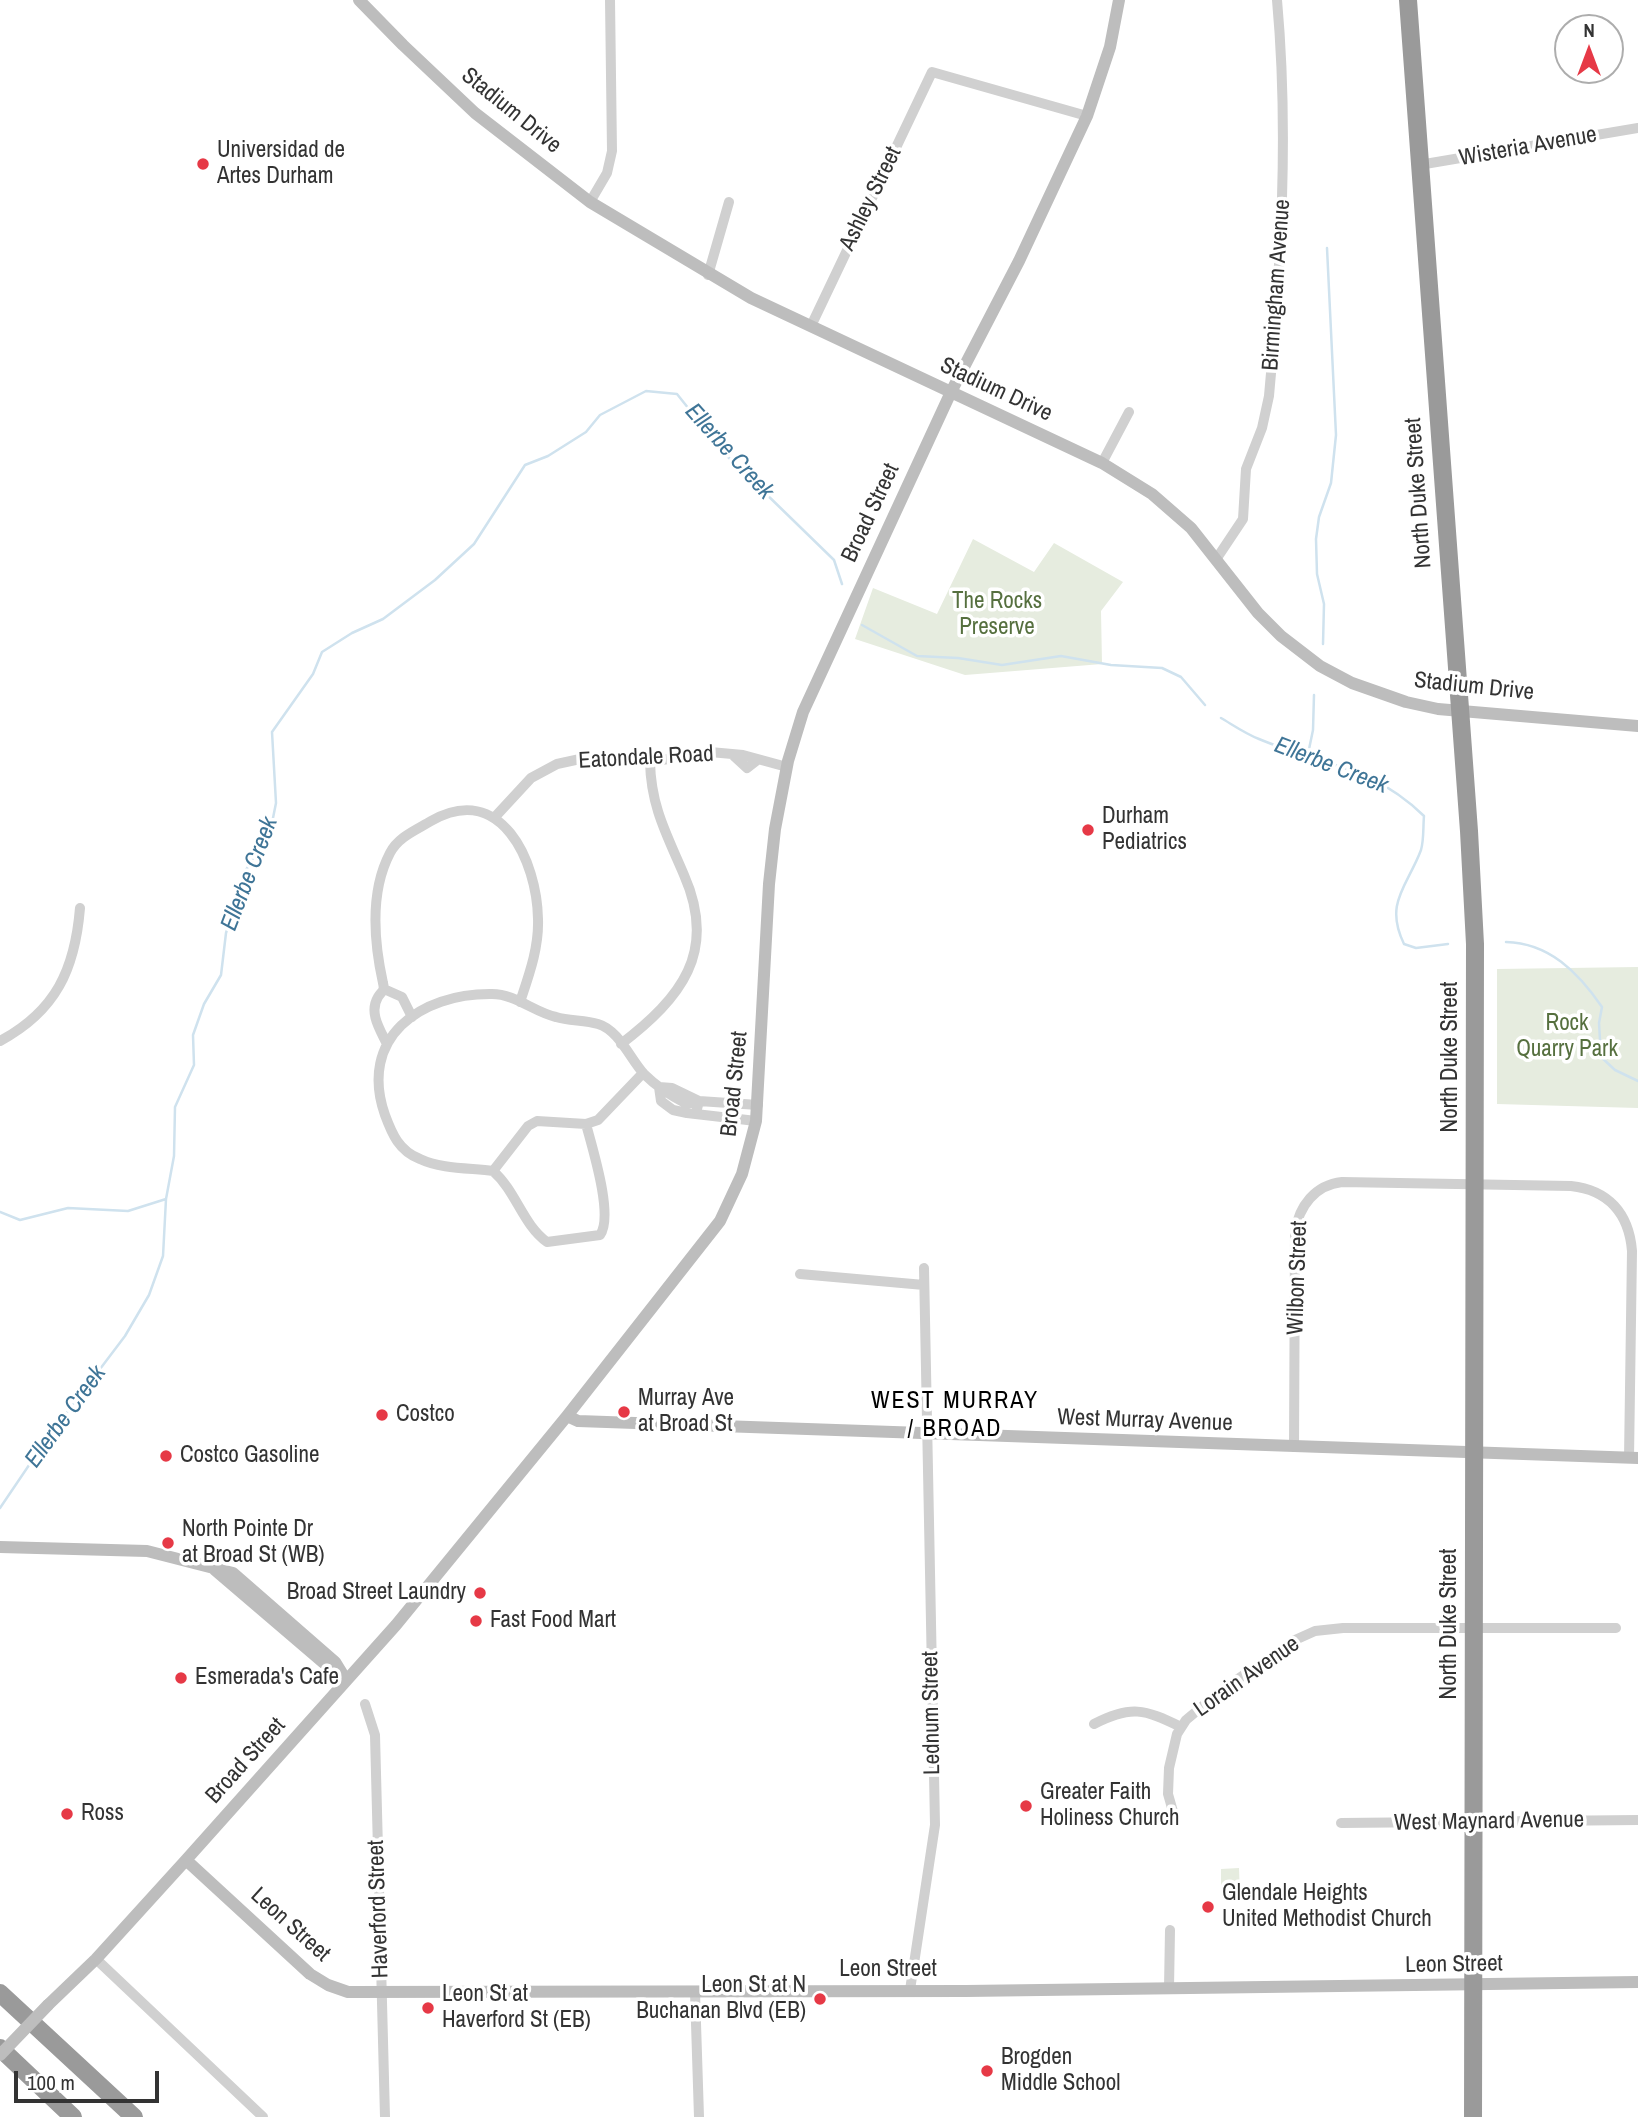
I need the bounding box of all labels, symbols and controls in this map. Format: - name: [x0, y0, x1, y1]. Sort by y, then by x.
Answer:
- north arrow: [1554, 14, 1624, 84]
- text: N: [1583, 17, 1595, 43]
- street label: Stadium Drive: [455, 62, 567, 160]
- street label: Wisteria Avenue: [1457, 121, 1599, 173]
- place label: Universidad de Artes Durham: [217, 137, 345, 191]
- street label: Ashley Street: [834, 143, 908, 255]
- marker: Universidad de Artes Durham: [195, 156, 211, 172]
- street label: Birmingham Avenue: [1257, 198, 1297, 372]
- street label: Stadium Drive: [936, 352, 1056, 428]
- water label: Ellerbe Creek: [678, 398, 780, 506]
- street label: North Duke Street: [1400, 417, 1438, 569]
- street label: Broad Street: [836, 459, 906, 567]
- park label: The Rocks Preserve: [952, 588, 1042, 642]
- street label: Stadium Drive: [1413, 667, 1535, 707]
- water label: Ellerbe Creek: [1270, 731, 1392, 801]
- street label: Eatondale Road: [578, 741, 714, 775]
- place label: Durham Pediatrics: [1102, 803, 1187, 857]
- water label: Ellerbe Creek: [215, 813, 285, 935]
- marker: Durham Pediatrics: [1080, 822, 1096, 838]
- street label: North Duke Street: [1437, 982, 1465, 1132]
- park label: Rock Quarry Park: [1516, 1010, 1618, 1064]
- street label: Broad Street: [716, 1030, 754, 1138]
- street label: Wilbon Street: [1282, 1220, 1314, 1336]
- water label: Ellerbe Creek: [19, 1360, 113, 1474]
- place label: Murray Ave at Broad St: [638, 1385, 734, 1439]
- district label: WEST MURRAY / BROAD: [872, 1388, 1038, 1444]
- place label: Costco: [396, 1401, 455, 1429]
- marker: Murray Ave at Broad St: [616, 1404, 632, 1420]
- street label: West Murray Avenue: [1057, 1404, 1233, 1438]
- marker: Costco: [374, 1407, 390, 1423]
- place label: Costco Gasoline: [180, 1442, 319, 1470]
- marker: Costco Gasoline: [158, 1448, 174, 1464]
- place label: North Pointe Dr at Broad St (WB): [182, 1516, 325, 1570]
- marker: North Pointe Dr at Broad St (WB): [160, 1535, 176, 1551]
- street label: North Duke Street: [1436, 1549, 1464, 1699]
- place label: Broad Street Laundry: [287, 1579, 466, 1607]
- marker: Broad Street Laundry: [472, 1585, 488, 1601]
- place label: Fast Food Mart: [490, 1607, 616, 1635]
- marker: Fast Food Mart: [468, 1613, 484, 1629]
- street label: Lorain Avenue: [1189, 1631, 1305, 1723]
- street label: Lednum Street: [917, 1651, 947, 1775]
- place label: Esmerada's Cafe: [195, 1664, 339, 1692]
- marker: Esmerada's Cafe: [173, 1670, 189, 1686]
- street label: Broad Street: [200, 1712, 292, 1810]
- place label: Greater Faith Holiness Church: [1040, 1779, 1179, 1833]
- marker: Greater Faith Holiness Church: [1018, 1798, 1034, 1814]
- place label: Ross: [81, 1800, 124, 1828]
- marker: Ross: [59, 1806, 75, 1822]
- street label: West Maynard Avenue: [1394, 1807, 1584, 1837]
- street label: Haverford Street: [363, 1839, 395, 1979]
- place label: Glendale Heights United Methodist Church: [1222, 1880, 1432, 1934]
- street label: Leon Street: [245, 1882, 335, 1968]
- marker: Glendale Heights United Methodist Church: [1200, 1899, 1216, 1915]
- street label: Leon Street: [1405, 1950, 1503, 1980]
- street label: Leon Street: [839, 1956, 937, 1984]
- place label: Leon St at N Buchanan Blvd (EB): [636, 1972, 806, 2026]
- place label: Leon St at Haverford St (EB): [442, 1981, 591, 2035]
- marker: Leon St at N Buchanan Blvd (EB): [812, 1991, 828, 2007]
- marker: Leon St at Haverford St (EB): [420, 2000, 436, 2016]
- place label: Brogden Middle School: [1001, 2044, 1121, 2098]
- scale bar: [18, 2058, 163, 2102]
- marker: Brogden Middle School: [979, 2063, 995, 2079]
- text: 100 m: [27, 2068, 75, 2097]

